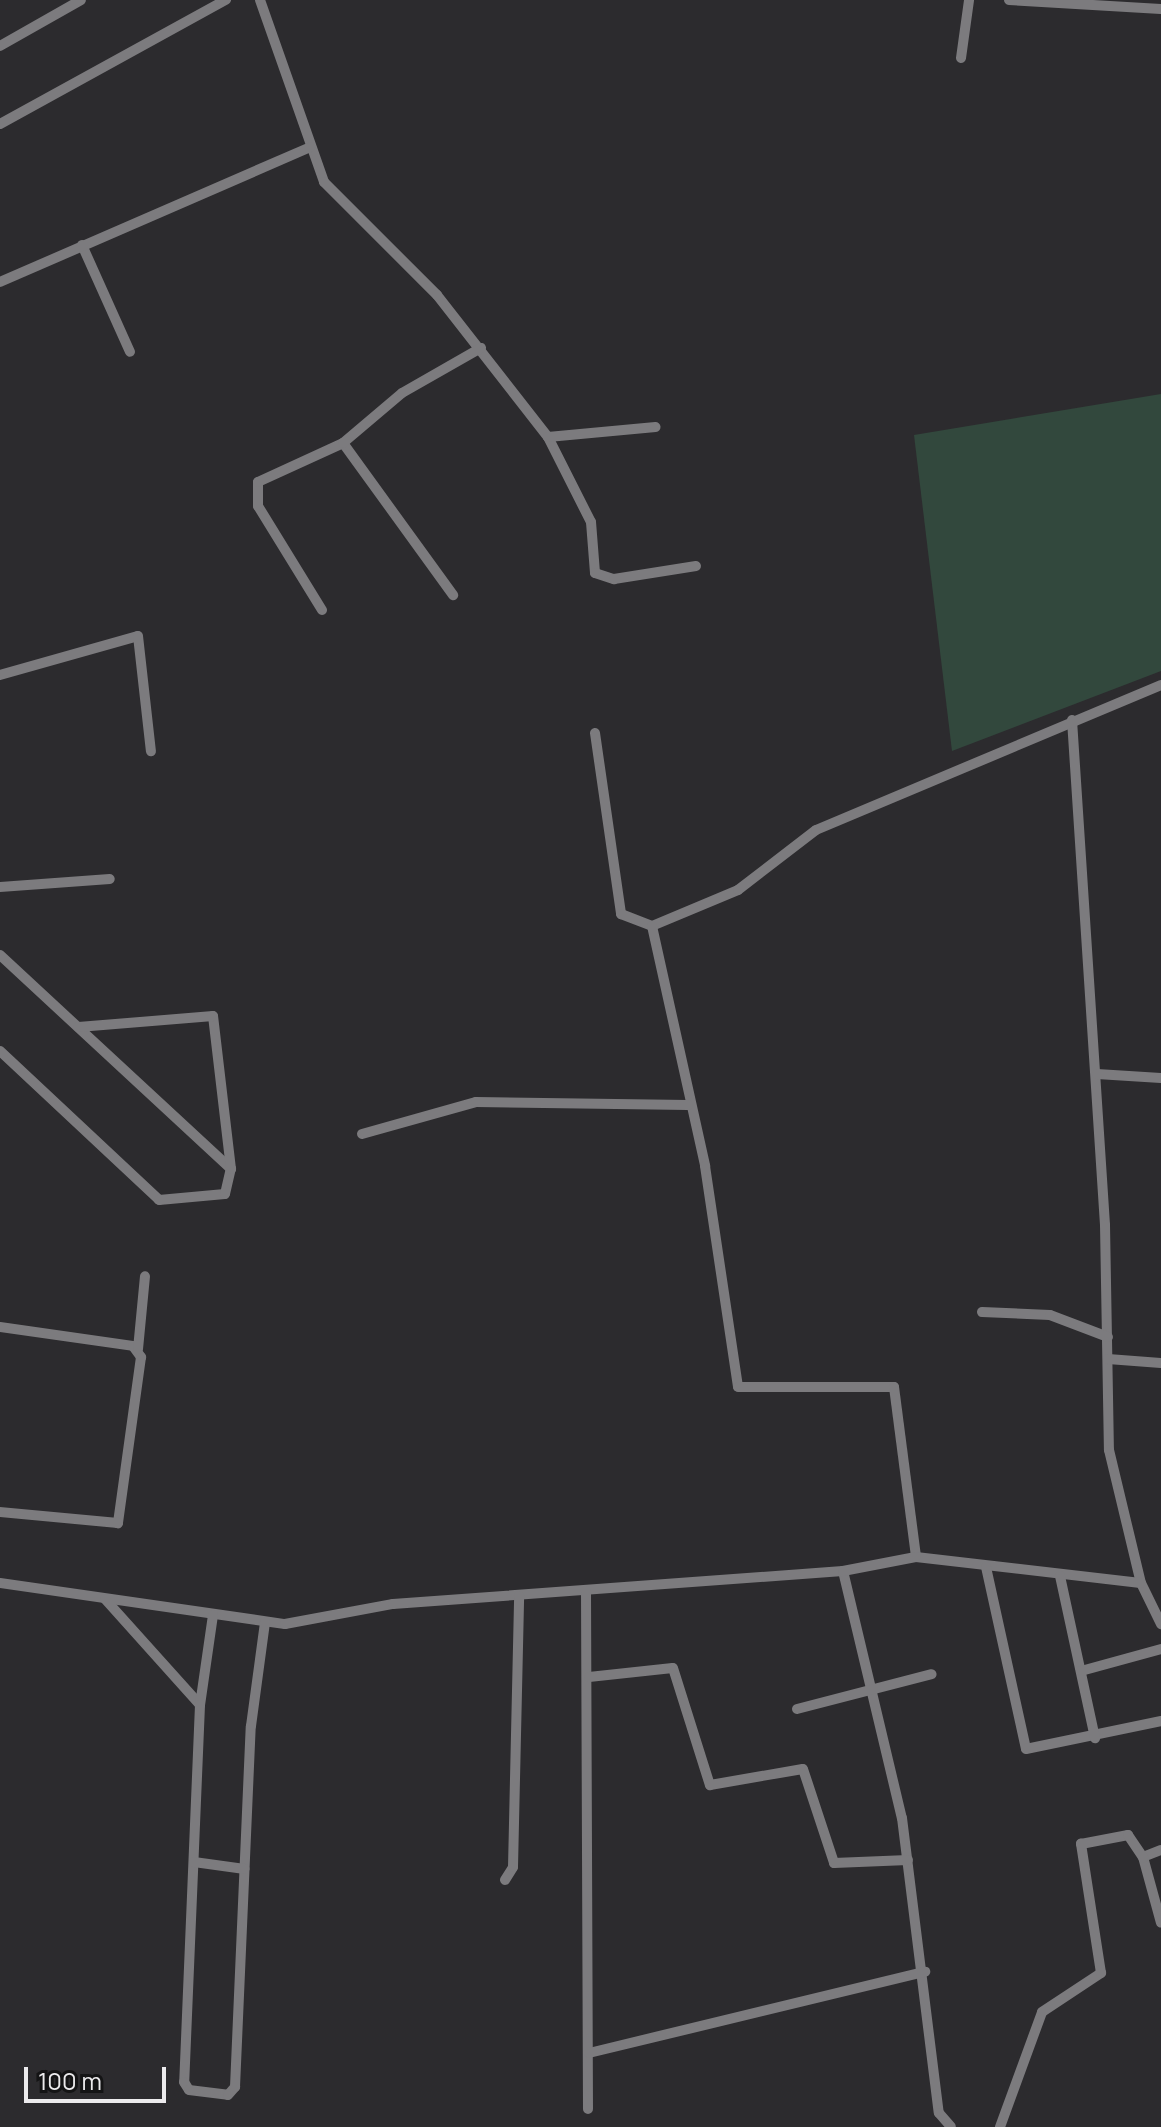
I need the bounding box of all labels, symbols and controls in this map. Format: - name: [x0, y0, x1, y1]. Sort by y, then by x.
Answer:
- scale bar: [28, 2051, 170, 2101]
- text: 100 m: [38, 2064, 102, 2097]

